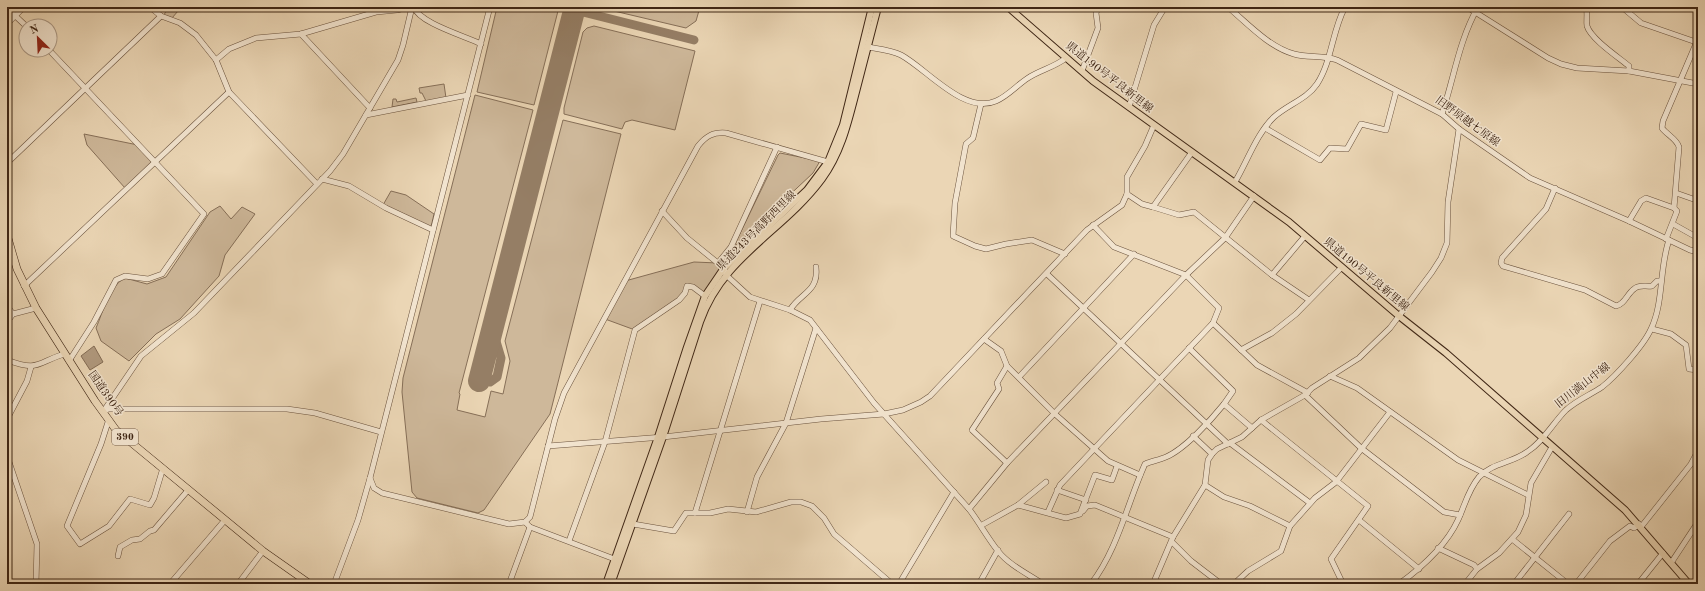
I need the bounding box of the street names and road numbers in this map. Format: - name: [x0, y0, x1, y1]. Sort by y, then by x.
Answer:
- street label: 県道190号平良新里線: [1063, 39, 1156, 115]
- street label: 旧野原越七原線: [1433, 93, 1503, 149]
- street label: 県道243号高野西里線: [714, 188, 799, 273]
- street label: 県道190号平良新里線: [1321, 235, 1412, 314]
- street label: 旧川満山中線: [1552, 360, 1612, 411]
- street label: 国道390号: [86, 368, 126, 419]
- road number: 390: [112, 429, 138, 445]

